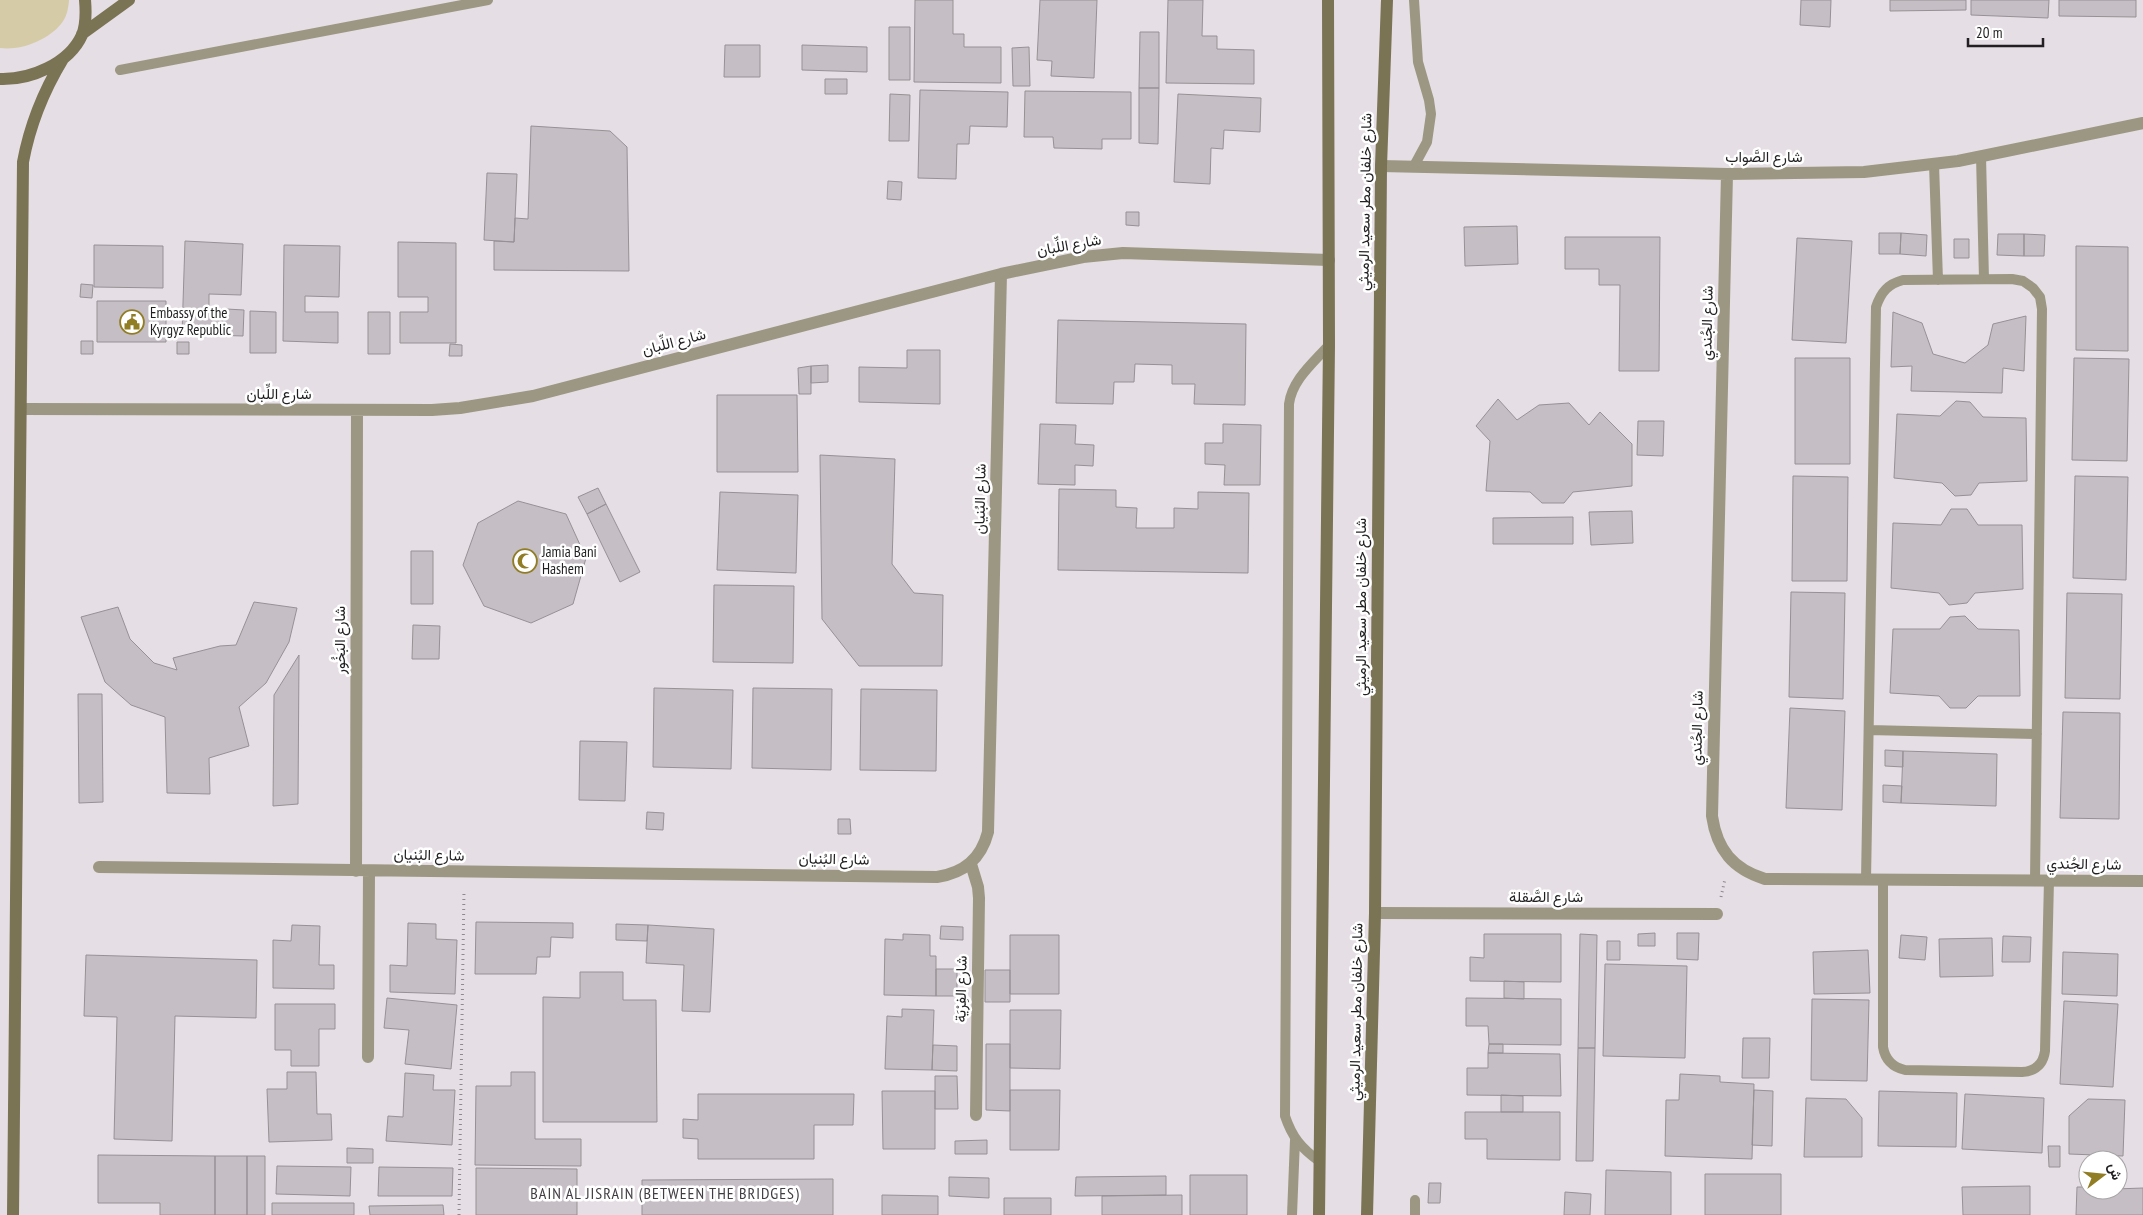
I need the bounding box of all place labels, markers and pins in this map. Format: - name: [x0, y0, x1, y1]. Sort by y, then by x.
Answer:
- place label: Embassy of the Kyrgyz Republic: [150, 303, 232, 339]
- public building icon: Embassy of the Kyrgyz Republic: [119, 309, 145, 335]
- place label: Jamia Bani Hashem: [541, 542, 597, 578]
- mosque icon: Jamia Bani Hashem: [512, 548, 538, 574]

